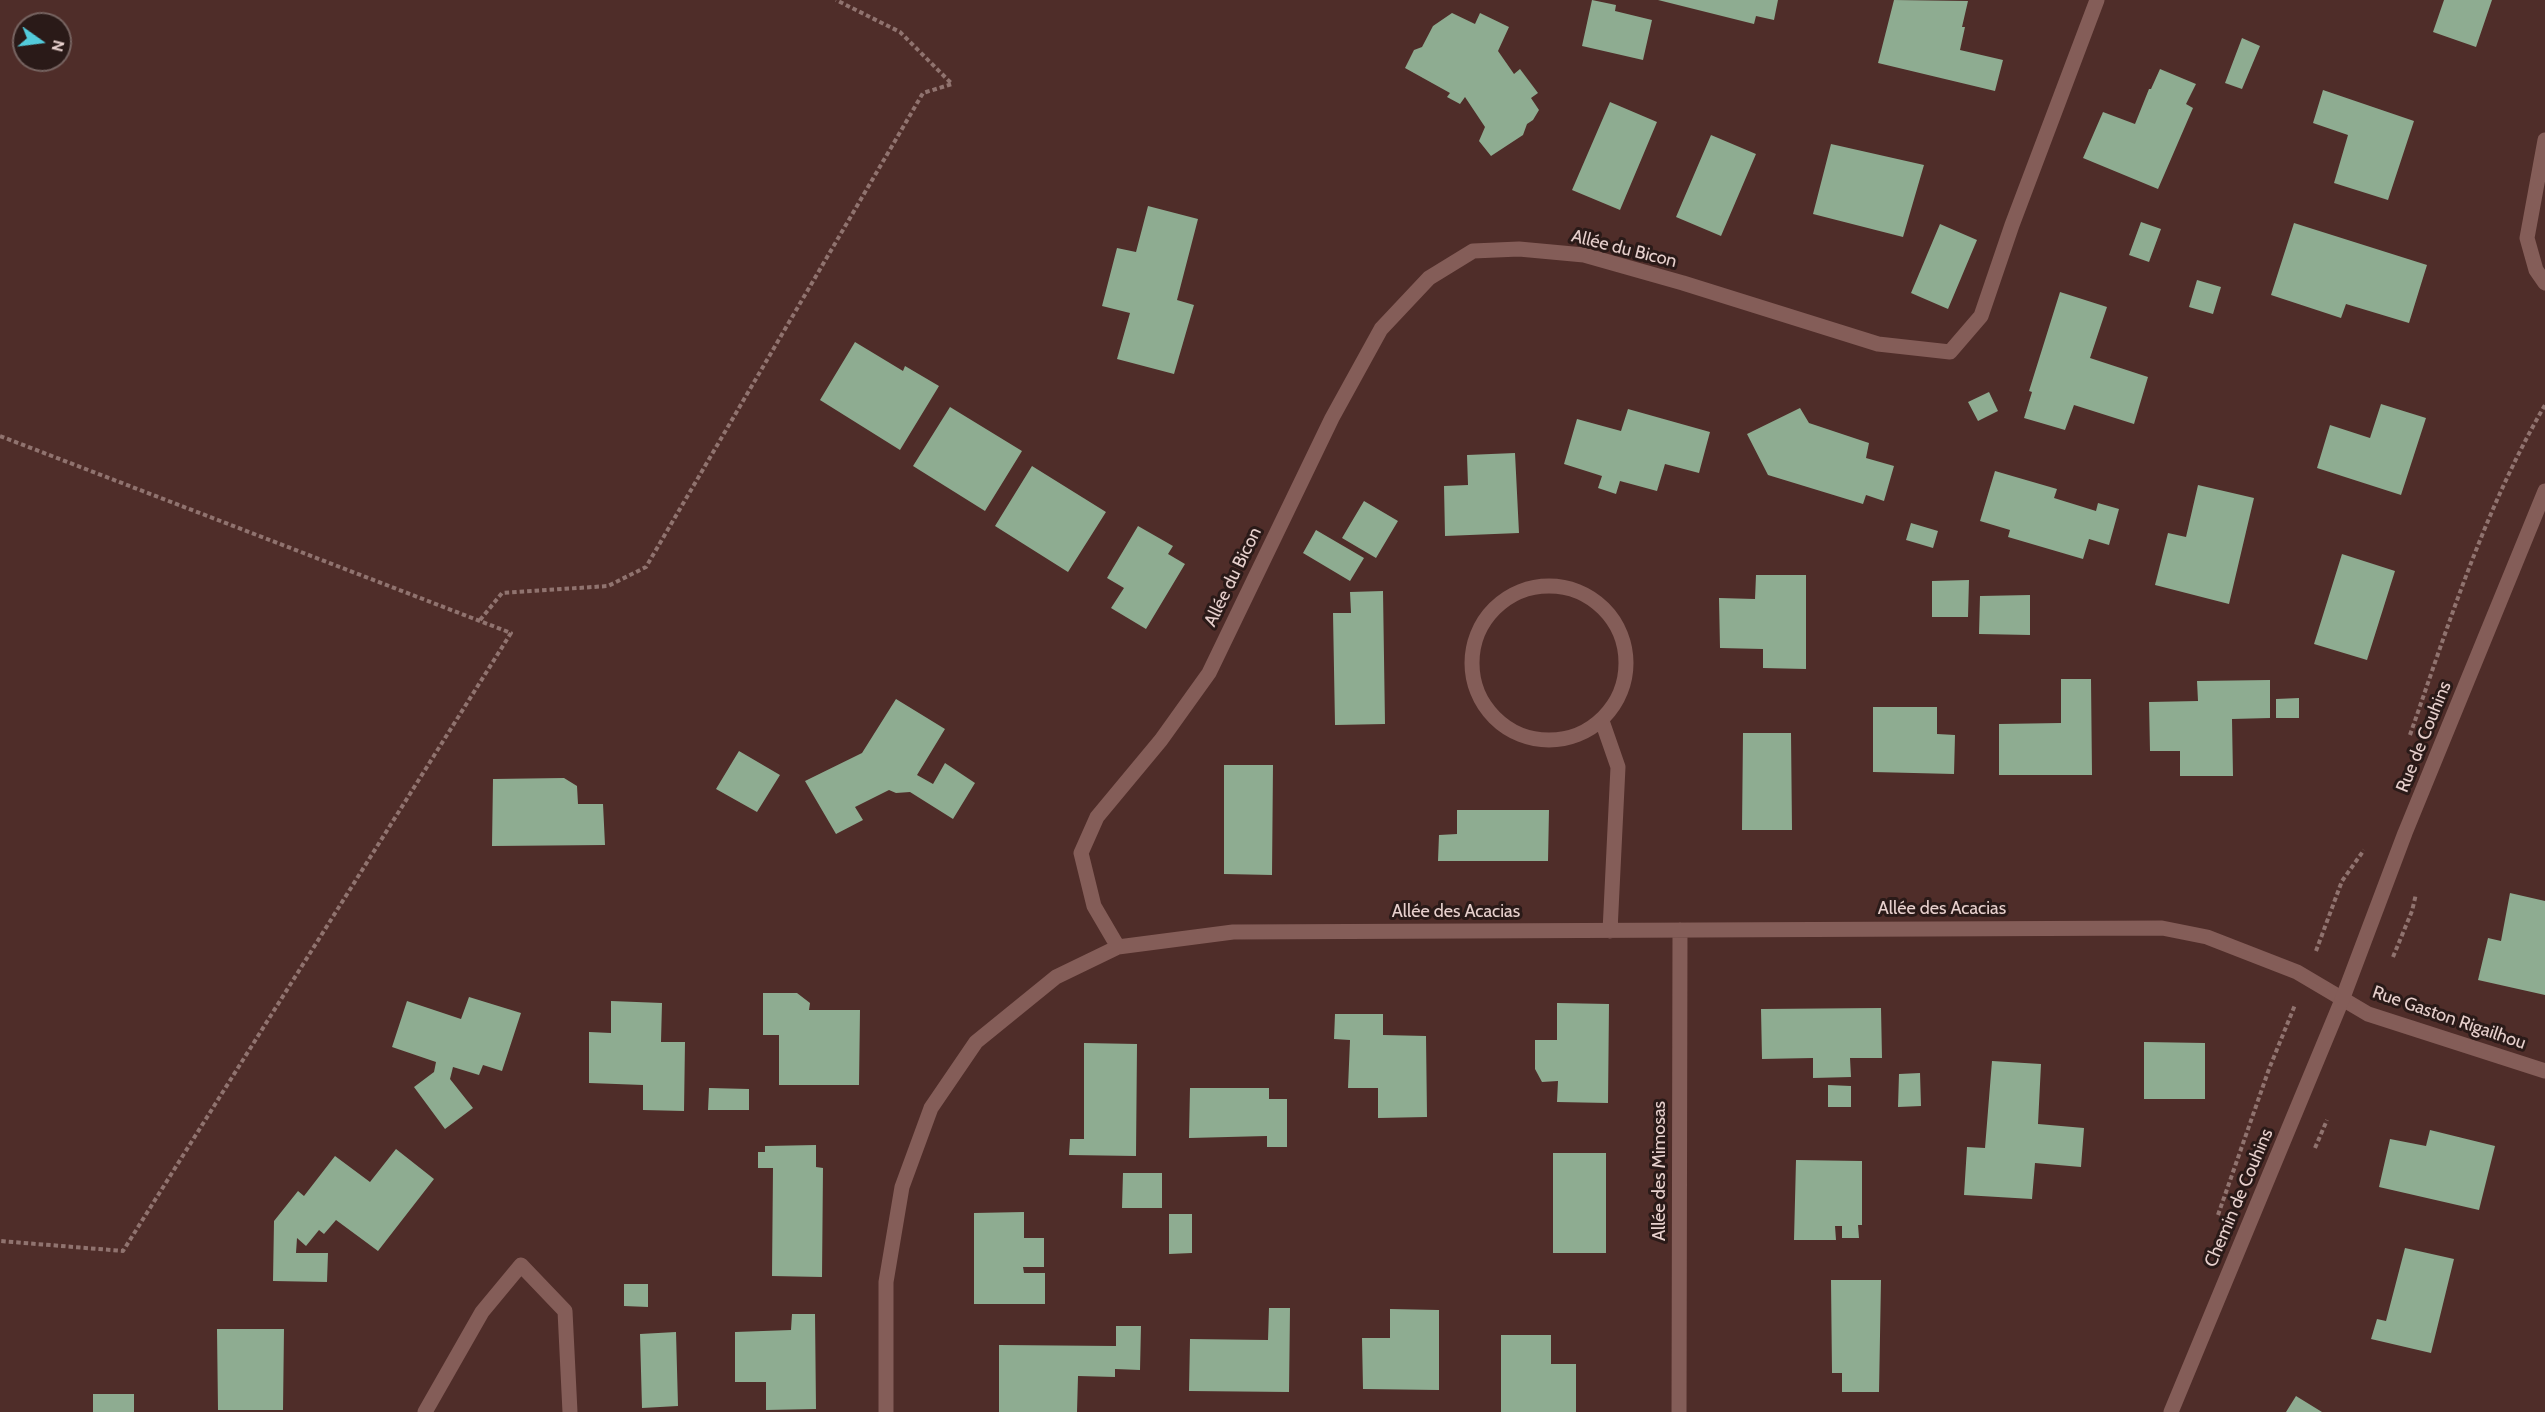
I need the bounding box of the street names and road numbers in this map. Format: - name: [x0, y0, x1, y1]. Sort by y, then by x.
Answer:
- street label: Allée du Bicon: [1569, 225, 1679, 273]
- street label: Allée du Bicon: [1200, 524, 1266, 630]
- street label: Rue de Couhins: [2392, 678, 2456, 796]
- street label: Allée des Acacias: [1878, 898, 2006, 920]
- street label: Allée des Acacias: [1392, 901, 1520, 923]
- street label: Rue Gaston Rigailhou: [2369, 982, 2529, 1054]
- street label: Allée des Mimosas: [1649, 1101, 1671, 1241]
- street label: Chemin de Couhins: [2200, 1126, 2278, 1270]

